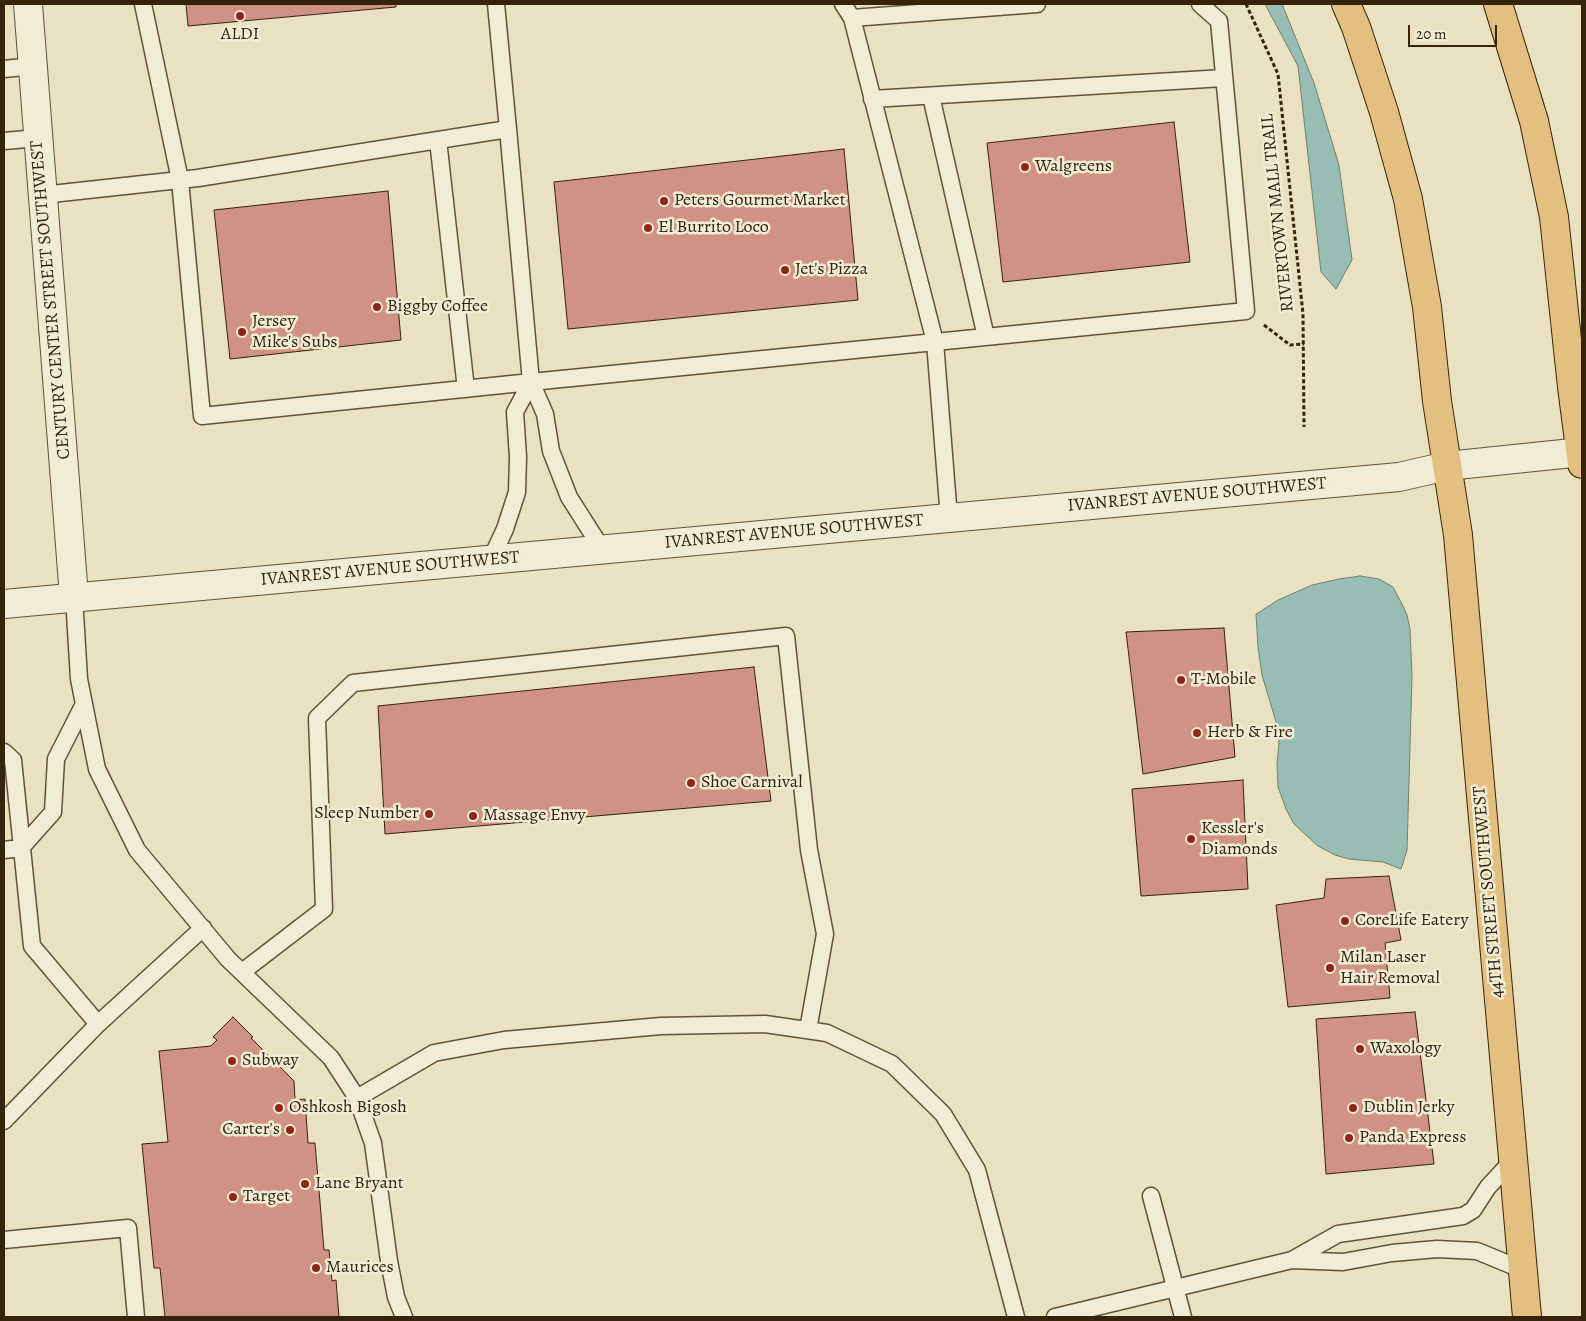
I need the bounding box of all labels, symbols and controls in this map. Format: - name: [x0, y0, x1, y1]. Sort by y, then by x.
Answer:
- marker: ALDI: [234, 10, 246, 22]
- scale bar: [1411, 15, 1500, 47]
- place label: ALDI: [221, 24, 259, 46]
- text: 20 m: [1416, 24, 1447, 44]
- street label: RIVERTOWN MALL TRAIL: [1257, 113, 1299, 313]
- street label: CENTURY CENTER STREET SOUTHWEST: [26, 140, 76, 460]
- place label: Walgreens: [1035, 156, 1112, 178]
- marker: Walgreens: [1019, 161, 1031, 173]
- place label: Peters Gourmet Market: [674, 190, 846, 212]
- marker: Peters Gourmet Market: [658, 195, 670, 207]
- place label: El Burrito Loco: [658, 217, 769, 239]
- marker: El Burrito Loco: [642, 222, 654, 234]
- place label: Jet's Pizza: [795, 259, 868, 281]
- marker: Jet's Pizza: [779, 264, 791, 276]
- place label: Biggby Coffee: [387, 296, 488, 318]
- marker: Biggby Coffee: [371, 301, 383, 313]
- place label: Jersey Mike's Subs: [252, 311, 338, 354]
- marker: Jersey Mike's Subs: [236, 326, 248, 338]
- street label: IVANREST AVENUE SOUTHWEST: [1067, 473, 1327, 517]
- street label: IVANREST AVENUE SOUTHWEST: [664, 510, 924, 554]
- street label: IVANREST AVENUE SOUTHWEST: [260, 547, 520, 591]
- place label: T-Mobile: [1191, 669, 1256, 691]
- marker: T-Mobile: [1175, 674, 1187, 686]
- place label: Herb & Fire: [1207, 722, 1293, 744]
- marker: Herb & Fire: [1191, 727, 1203, 739]
- place label: Shoe Carnival: [701, 772, 803, 794]
- marker: Shoe Carnival: [685, 777, 697, 789]
- street label: 44TH STREET SOUTHWEST: [1469, 785, 1509, 999]
- place label: Sleep Number: [314, 803, 419, 825]
- place label: Massage Envy: [483, 805, 586, 827]
- marker: Sleep Number: [423, 808, 435, 820]
- marker: Massage Envy: [467, 810, 479, 822]
- place label: Kessler's Diamonds: [1201, 818, 1278, 861]
- marker: Kessler's Diamonds: [1185, 833, 1197, 845]
- place label: CoreLife Eatery: [1355, 910, 1468, 932]
- marker: CoreLife Eatery: [1339, 915, 1351, 927]
- place label: Milan Laser Hair Removal: [1340, 947, 1440, 990]
- marker: Milan Laser Hair Removal: [1324, 962, 1336, 974]
- place label: Waxology: [1370, 1038, 1441, 1060]
- marker: Waxology: [1354, 1043, 1366, 1055]
- place label: Subway: [242, 1050, 299, 1072]
- marker: Subway: [226, 1055, 238, 1067]
- place label: Oshkosh Bigosh: [289, 1097, 407, 1119]
- place label: Dublin Jerky: [1363, 1097, 1455, 1119]
- marker: Oshkosh Bigosh: [273, 1102, 285, 1114]
- marker: Dublin Jerky: [1347, 1102, 1359, 1114]
- place label: Carter's: [222, 1119, 280, 1141]
- marker: Carter's: [284, 1124, 296, 1136]
- place label: Panda Express: [1359, 1127, 1466, 1149]
- marker: Panda Express: [1343, 1132, 1355, 1144]
- place label: Lane Bryant: [315, 1173, 404, 1195]
- marker: Lane Bryant: [299, 1178, 311, 1190]
- place label: Target: [243, 1186, 290, 1208]
- marker: Target: [227, 1191, 239, 1203]
- place label: Maurices: [326, 1257, 394, 1279]
- marker: Maurices: [310, 1262, 322, 1274]

